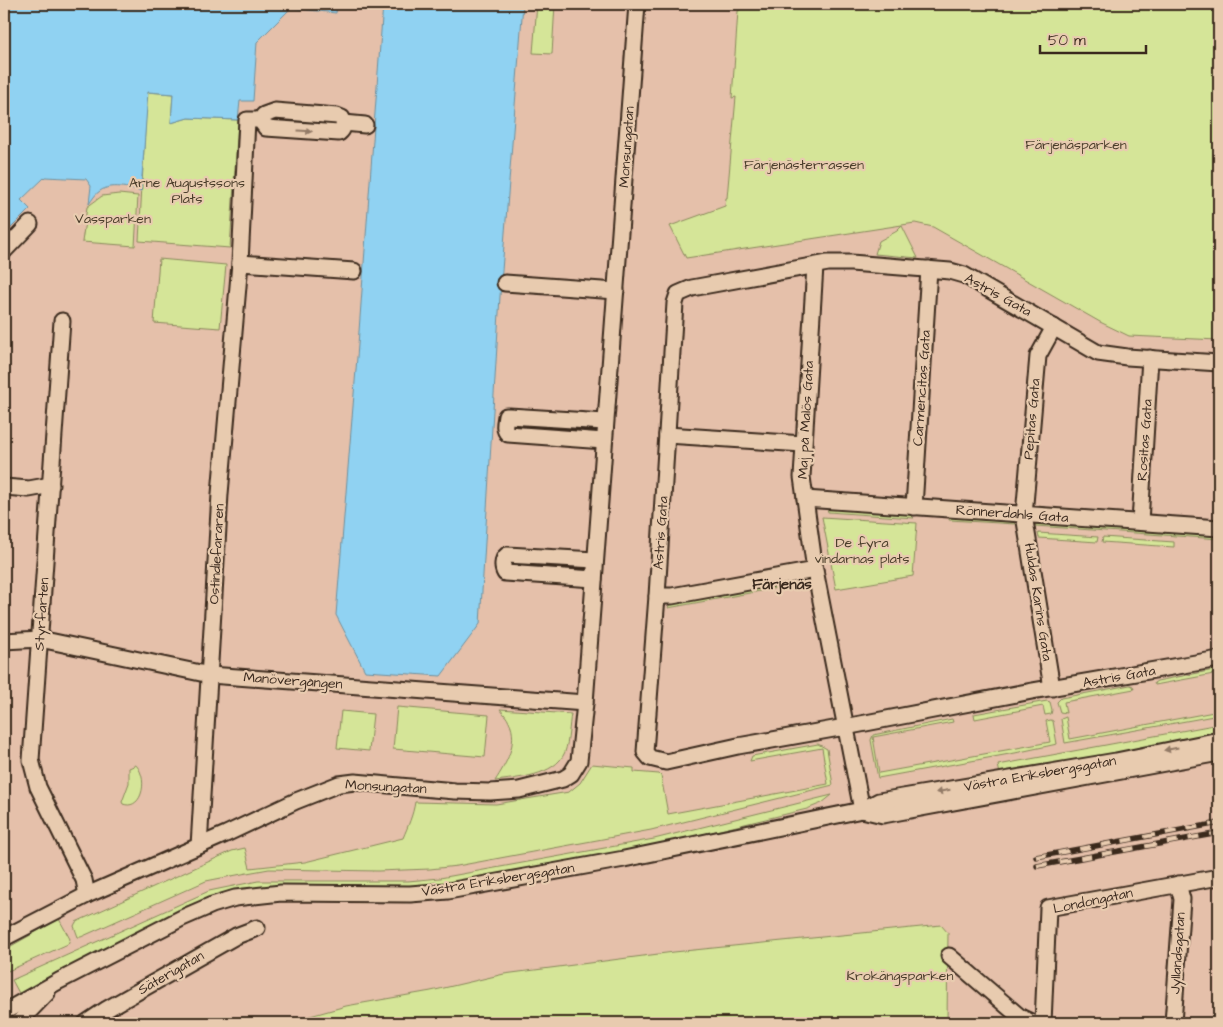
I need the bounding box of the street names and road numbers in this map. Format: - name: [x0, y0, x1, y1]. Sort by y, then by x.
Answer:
- street label: Monsungatan: [614, 106, 640, 188]
- street label: Astris Gata: [961, 268, 1035, 322]
- street label: Carmencitas Gata: [908, 329, 936, 447]
- street label: Maj på Malös Gata: [793, 360, 819, 480]
- street label: Pepitas Gata: [1018, 378, 1046, 460]
- street label: Rositas Gata: [1132, 398, 1158, 482]
- street label: Astris Gata: [648, 496, 674, 570]
- street label: Rönnerdahls Gata: [955, 500, 1069, 528]
- street label: Ostindiefararen: [204, 503, 230, 605]
- street label: Huldas Karins Gata: [1019, 541, 1057, 663]
- street label: Styrfarten: [29, 577, 55, 651]
- street label: Astris Gata: [1081, 661, 1157, 693]
- street label: Manövergången: [243, 668, 343, 694]
- street label: Västra Eriksbergsgatan: [962, 751, 1118, 797]
- street label: Monsungatan: [345, 775, 427, 799]
- street label: Västra Eriksbergsgatan: [420, 858, 576, 902]
- street label: Londongatan: [1051, 883, 1135, 919]
- street label: Jyllandsgatan: [1165, 911, 1191, 995]
- street label: Säterigatan: [134, 946, 208, 1000]

